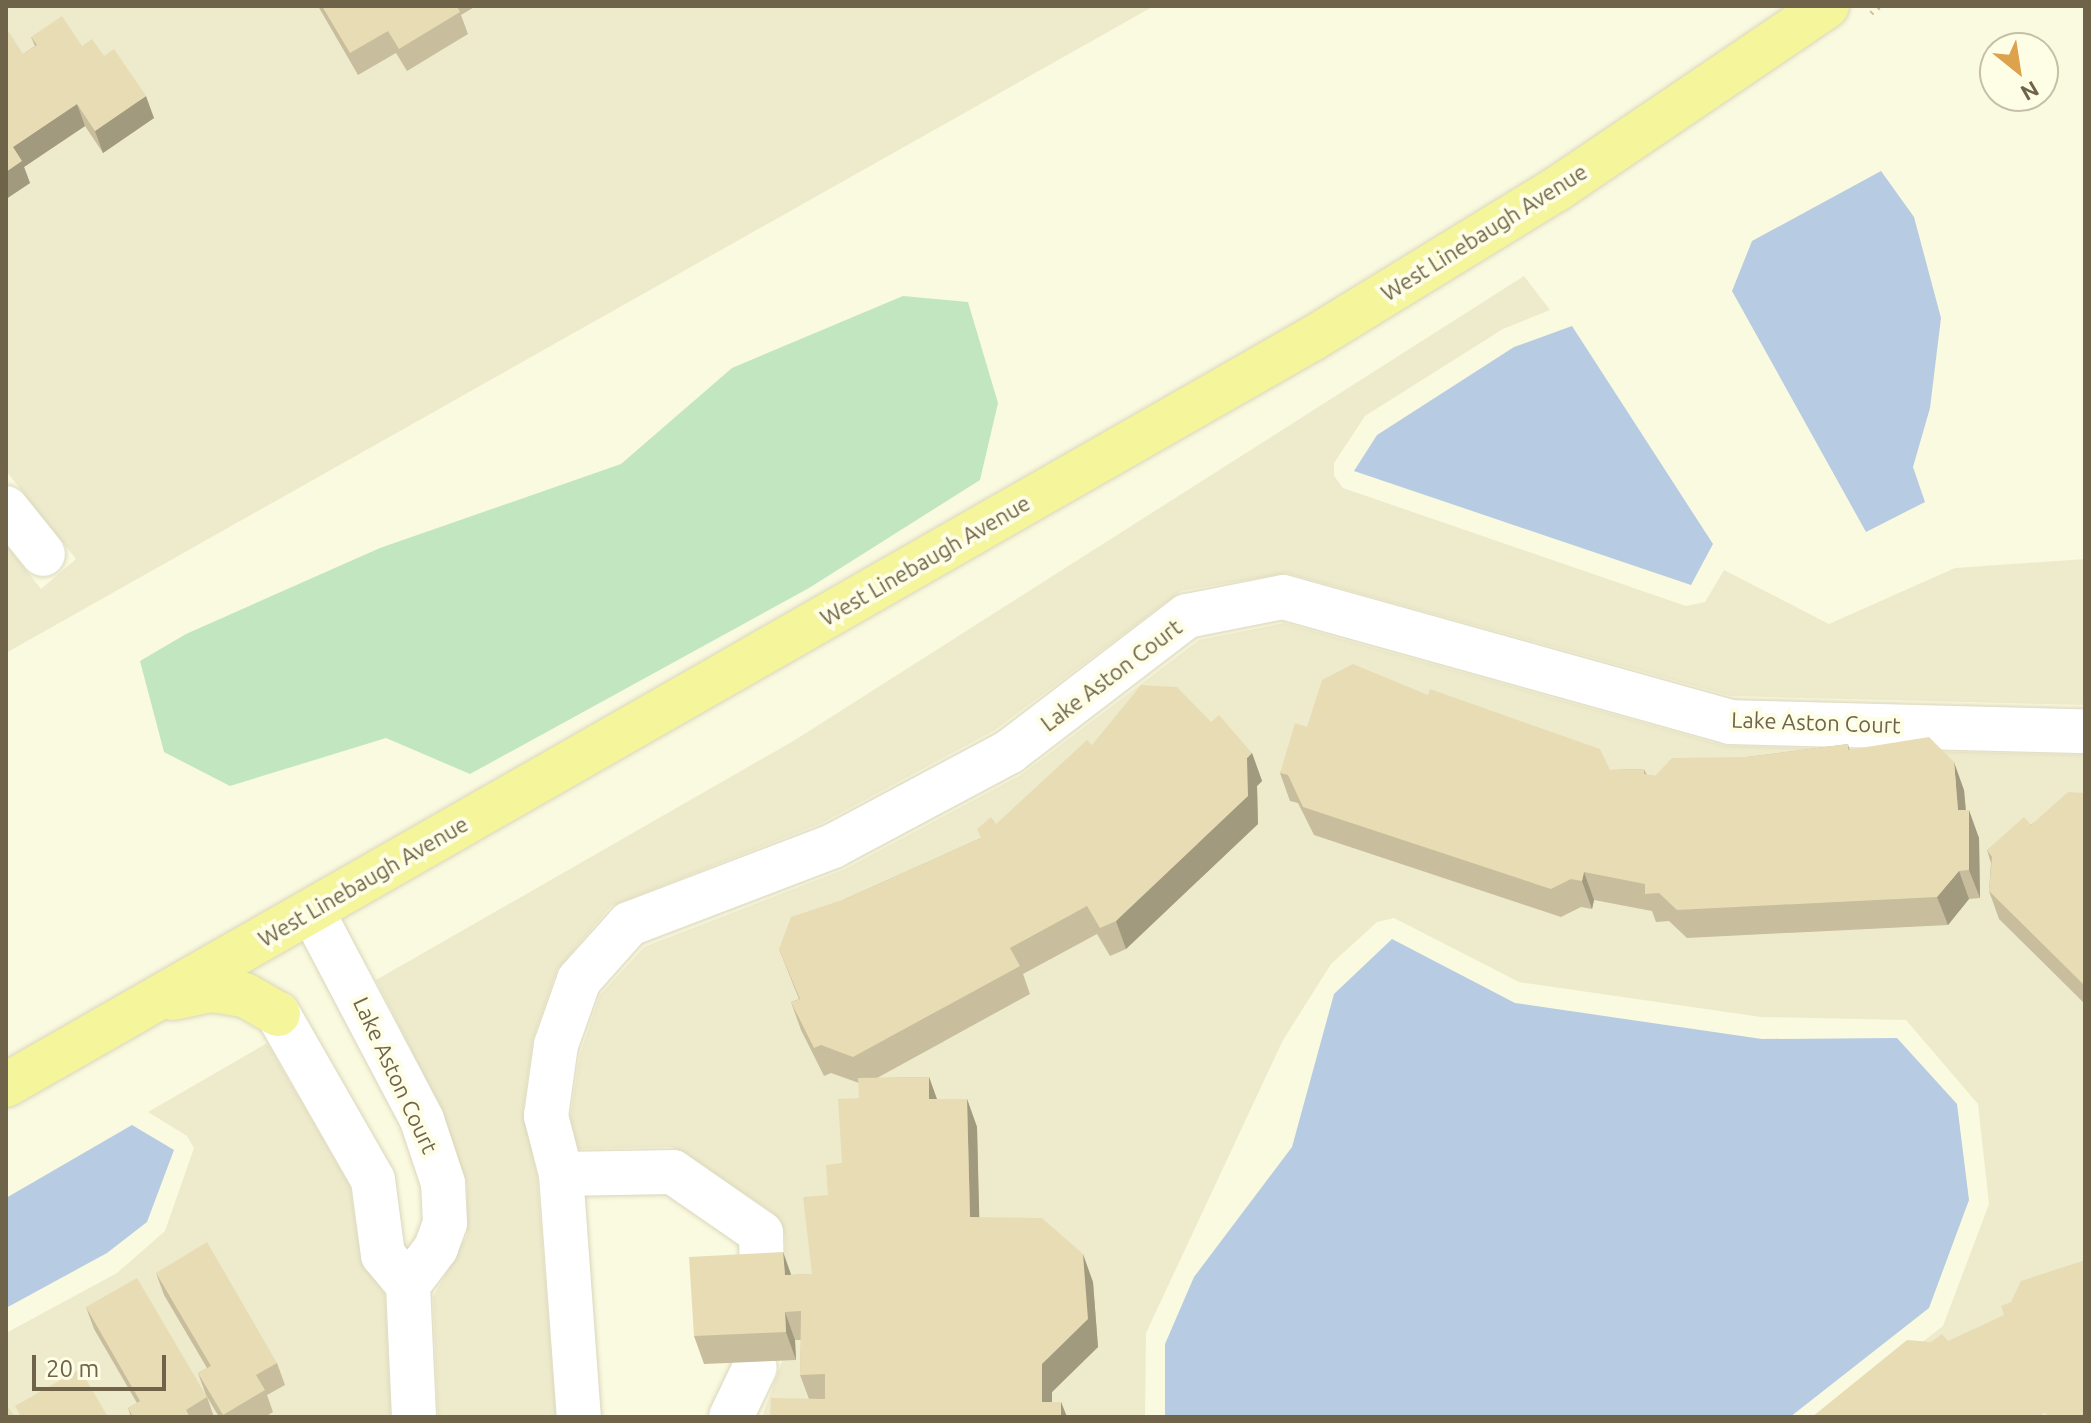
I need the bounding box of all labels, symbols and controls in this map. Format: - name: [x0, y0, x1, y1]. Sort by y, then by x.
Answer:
- north arrow: [1979, 32, 2059, 112]
- text: N: [2017, 77, 2044, 106]
- street label: West Linebaugh Avenue: [1376, 158, 1592, 306]
- street label: West Linebaugh Avenue: [815, 489, 1035, 631]
- street label: Lake Aston Court: [1035, 613, 1187, 737]
- street label: Lake Aston Court: [1731, 706, 1901, 738]
- street label: West Linebaugh Avenue: [253, 810, 473, 952]
- street label: Lake Aston Court: [348, 993, 444, 1157]
- scale bar: [36, 1339, 170, 1389]
- text: 20 m: [46, 1355, 99, 1382]

